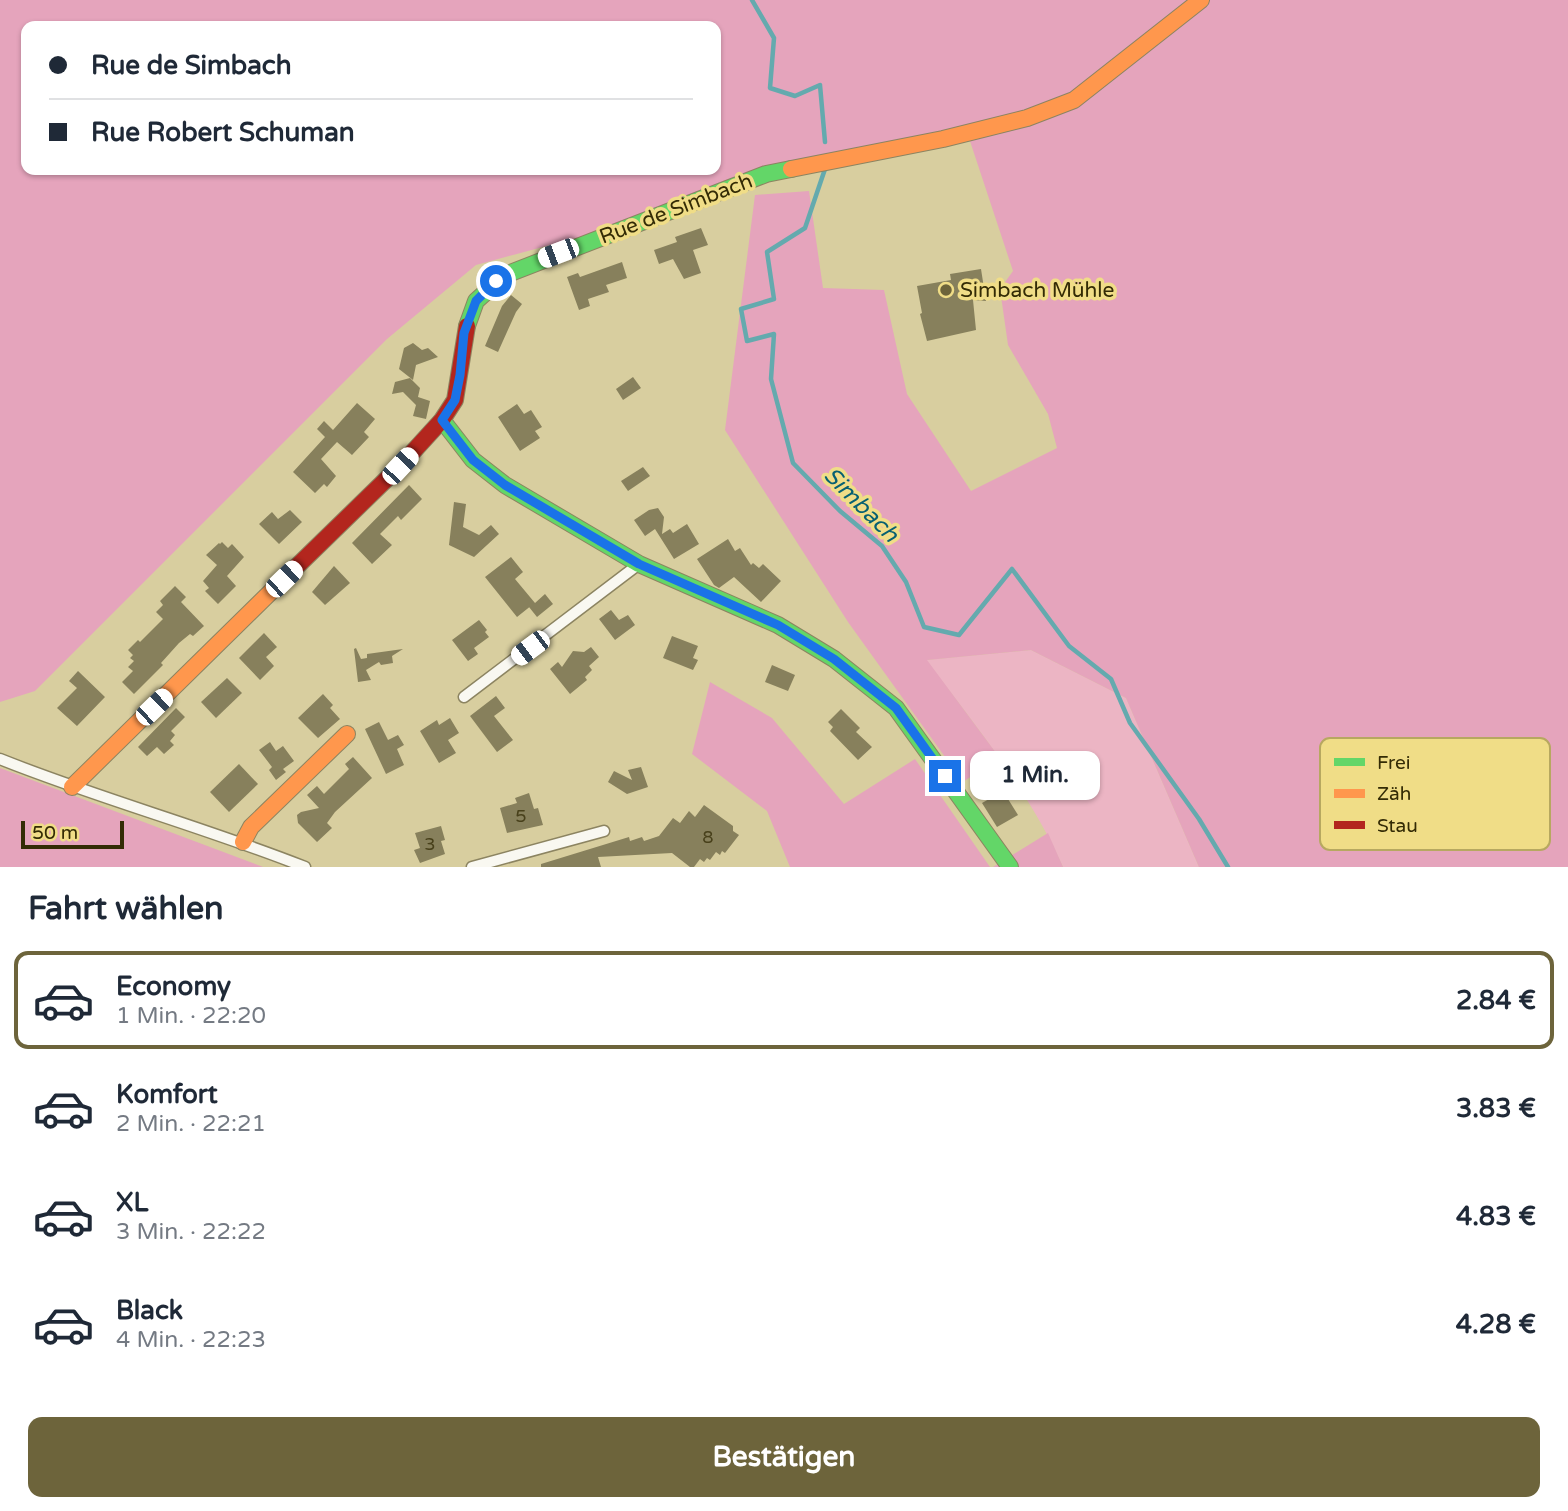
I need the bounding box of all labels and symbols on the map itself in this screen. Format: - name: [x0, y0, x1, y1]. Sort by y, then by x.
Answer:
- street label: Rue de Simbach: [596, 168, 756, 250]
- car: [535, 236, 582, 270]
- route start: [480, 265, 512, 297]
- place label: Simbach Mühle: [960, 278, 1115, 303]
- marker: Simbach Mühle: [938, 282, 954, 298]
- car: [378, 443, 423, 489]
- water label: Simbach: [818, 462, 905, 549]
- car: [262, 557, 307, 601]
- car: [507, 627, 554, 669]
- car: [132, 685, 177, 729]
- legend: [1320, 738, 1550, 850]
- callout: 1 Min.: [970, 752, 1099, 800]
- text: Frei: [1377, 752, 1411, 774]
- route end: [929, 760, 961, 792]
- text: Zäh: [1377, 783, 1411, 805]
- house number: 5: [515, 805, 527, 827]
- text: Stau: [1377, 815, 1418, 837]
- scale bar: [21, 818, 124, 850]
- house number: 8: [702, 826, 714, 848]
- house number: 3: [424, 833, 436, 855]

